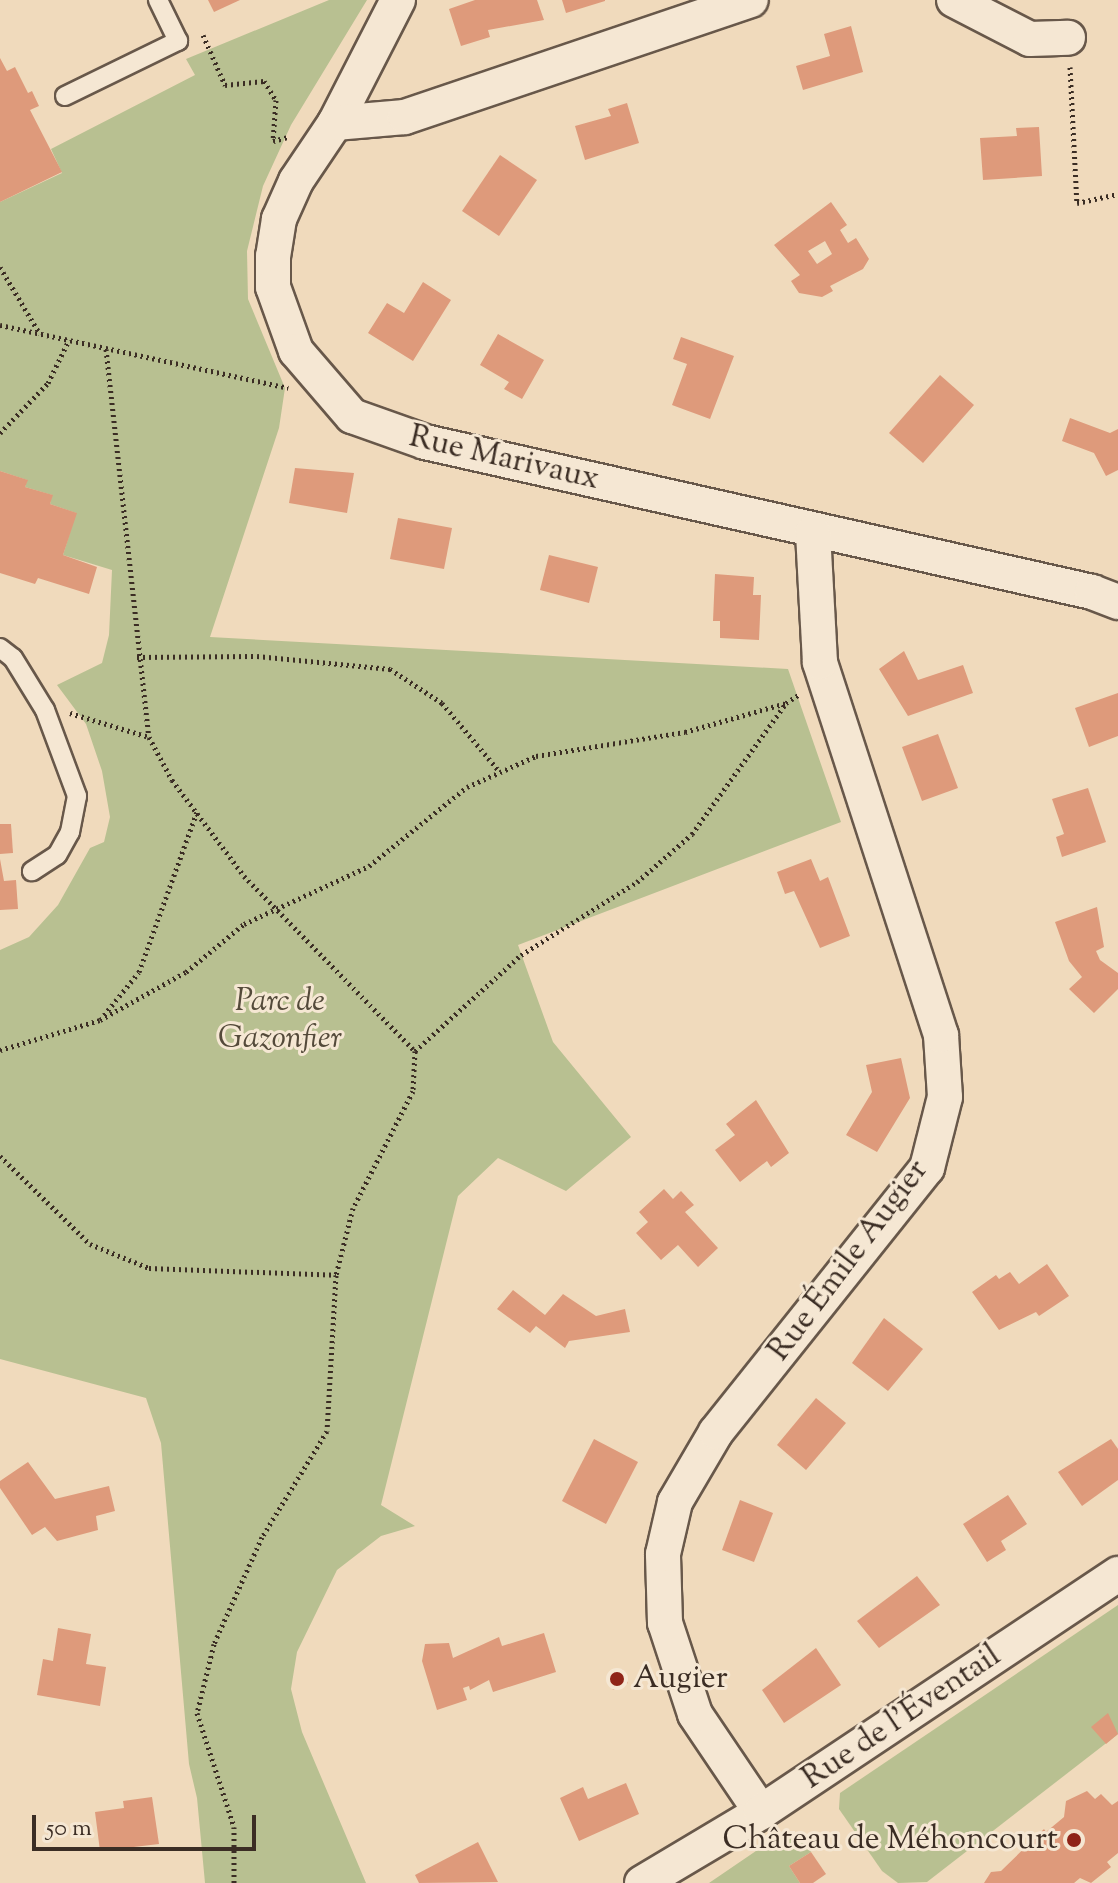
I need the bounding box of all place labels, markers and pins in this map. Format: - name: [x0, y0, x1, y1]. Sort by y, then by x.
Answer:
- place label: Augier: [633, 1660, 728, 1698]
- marker: Augier: [608, 1670, 626, 1688]
- place label: Château de Méhoncourt: [722, 1821, 1058, 1859]
- marker: Château de Méhoncourt: [1065, 1831, 1083, 1849]

